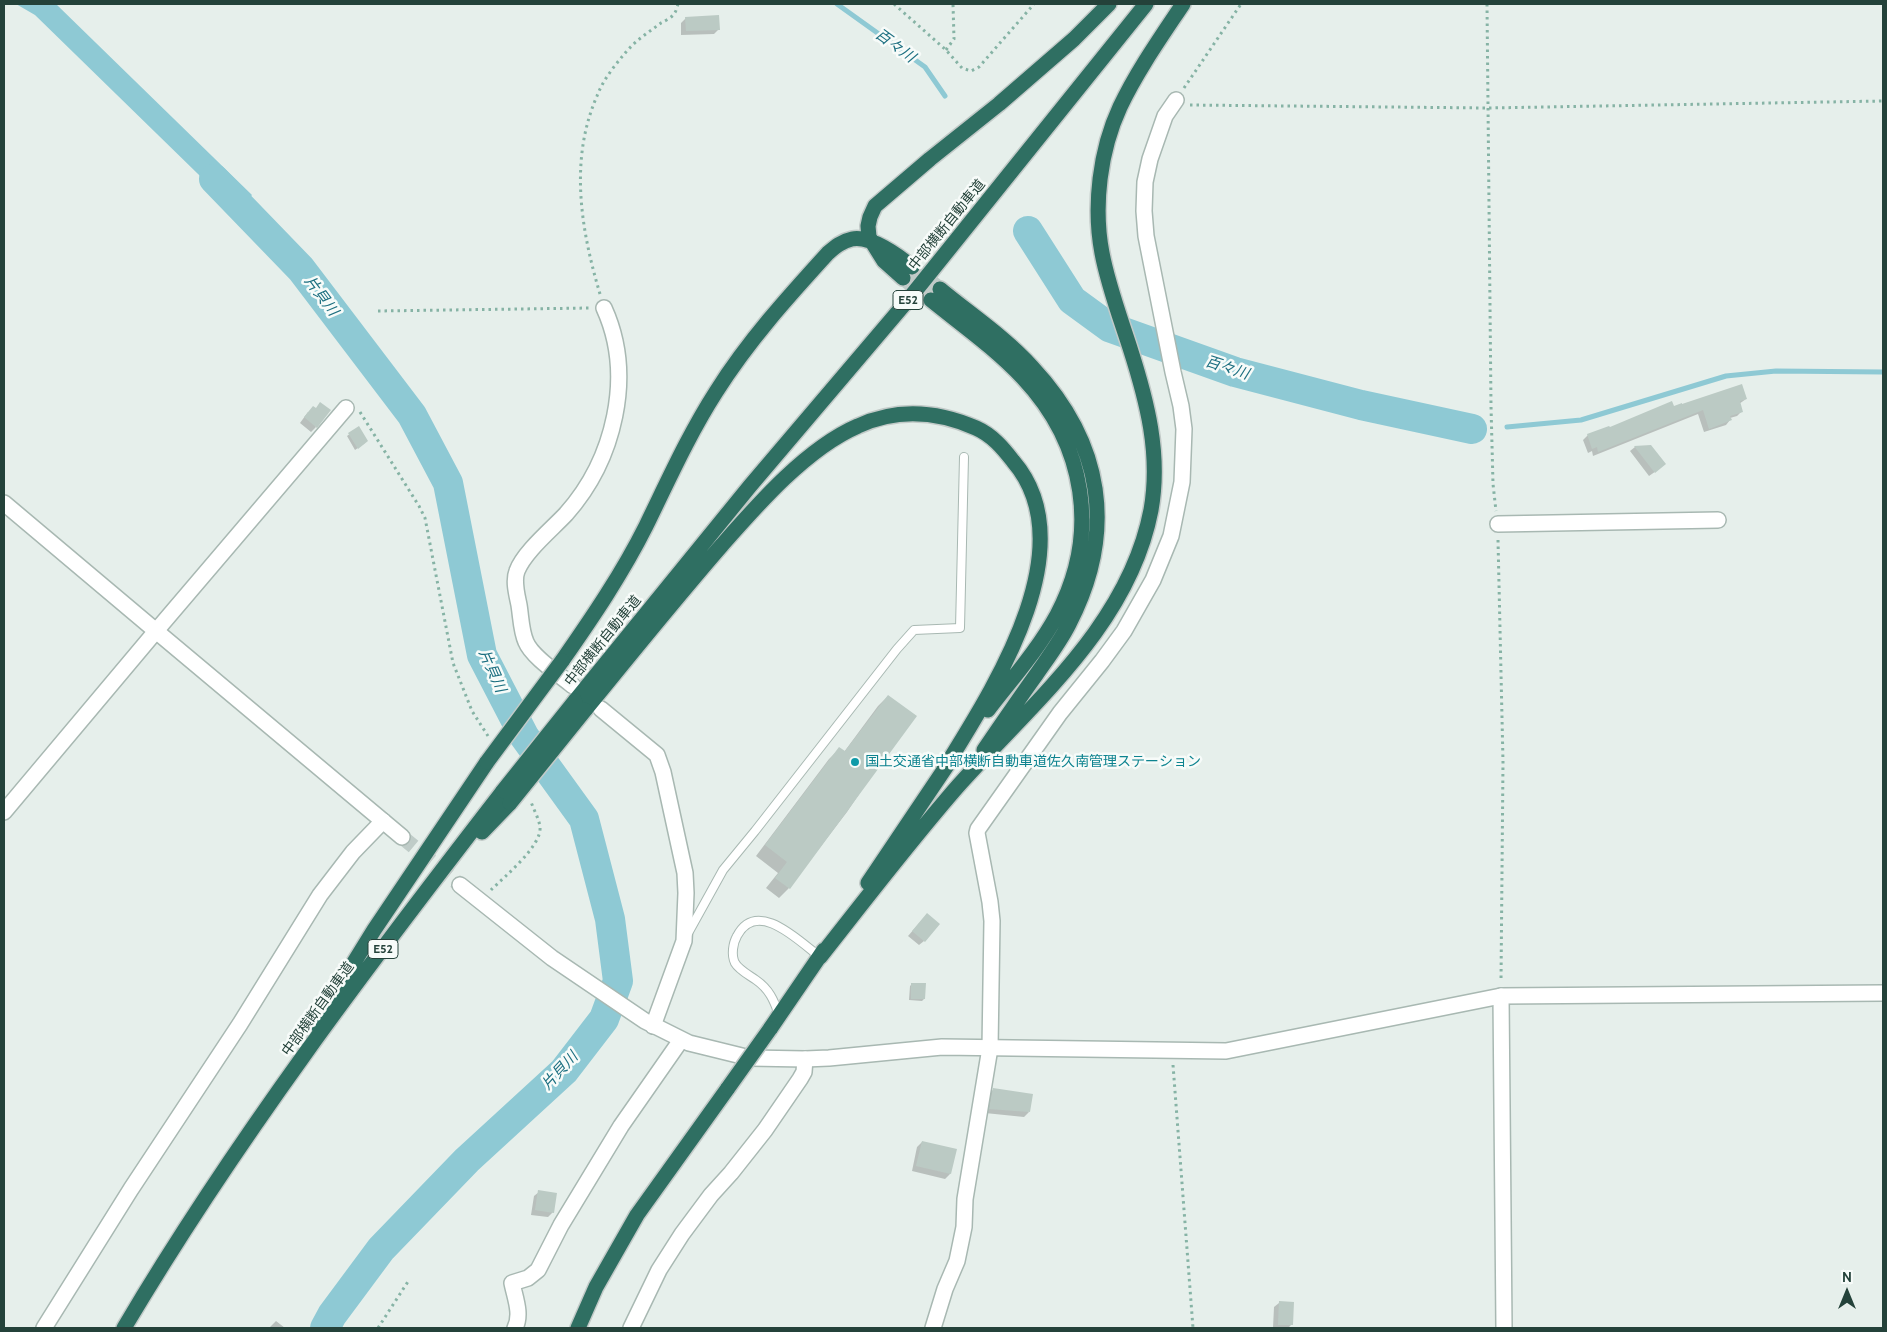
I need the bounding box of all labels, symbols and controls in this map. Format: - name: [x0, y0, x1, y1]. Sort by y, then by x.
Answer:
- water label: 百々川: [872, 25, 918, 67]
- street label: 中部横断自動車道: [905, 176, 989, 274]
- water label: 片貝川: [300, 273, 342, 319]
- road number: E52: [893, 290, 923, 310]
- water label: 百々川: [1203, 352, 1251, 384]
- street label: 中部横断自動車道: [561, 592, 645, 690]
- water label: 片貝川: [475, 647, 509, 695]
- place label: 国土交通省中部横断自動車道佐久南管理ステーション: [865, 754, 1201, 770]
- marker: 国土交通省中部横断自動車道佐久南管理ステーション: [849, 756, 861, 768]
- road number: E52: [368, 940, 398, 959]
- street label: 中部横断自動車道: [278, 959, 358, 1059]
- water label: 片貝川: [538, 1048, 582, 1094]
- north arrow: [1822, 1267, 1872, 1317]
- text: N: [1842, 1268, 1852, 1286]

